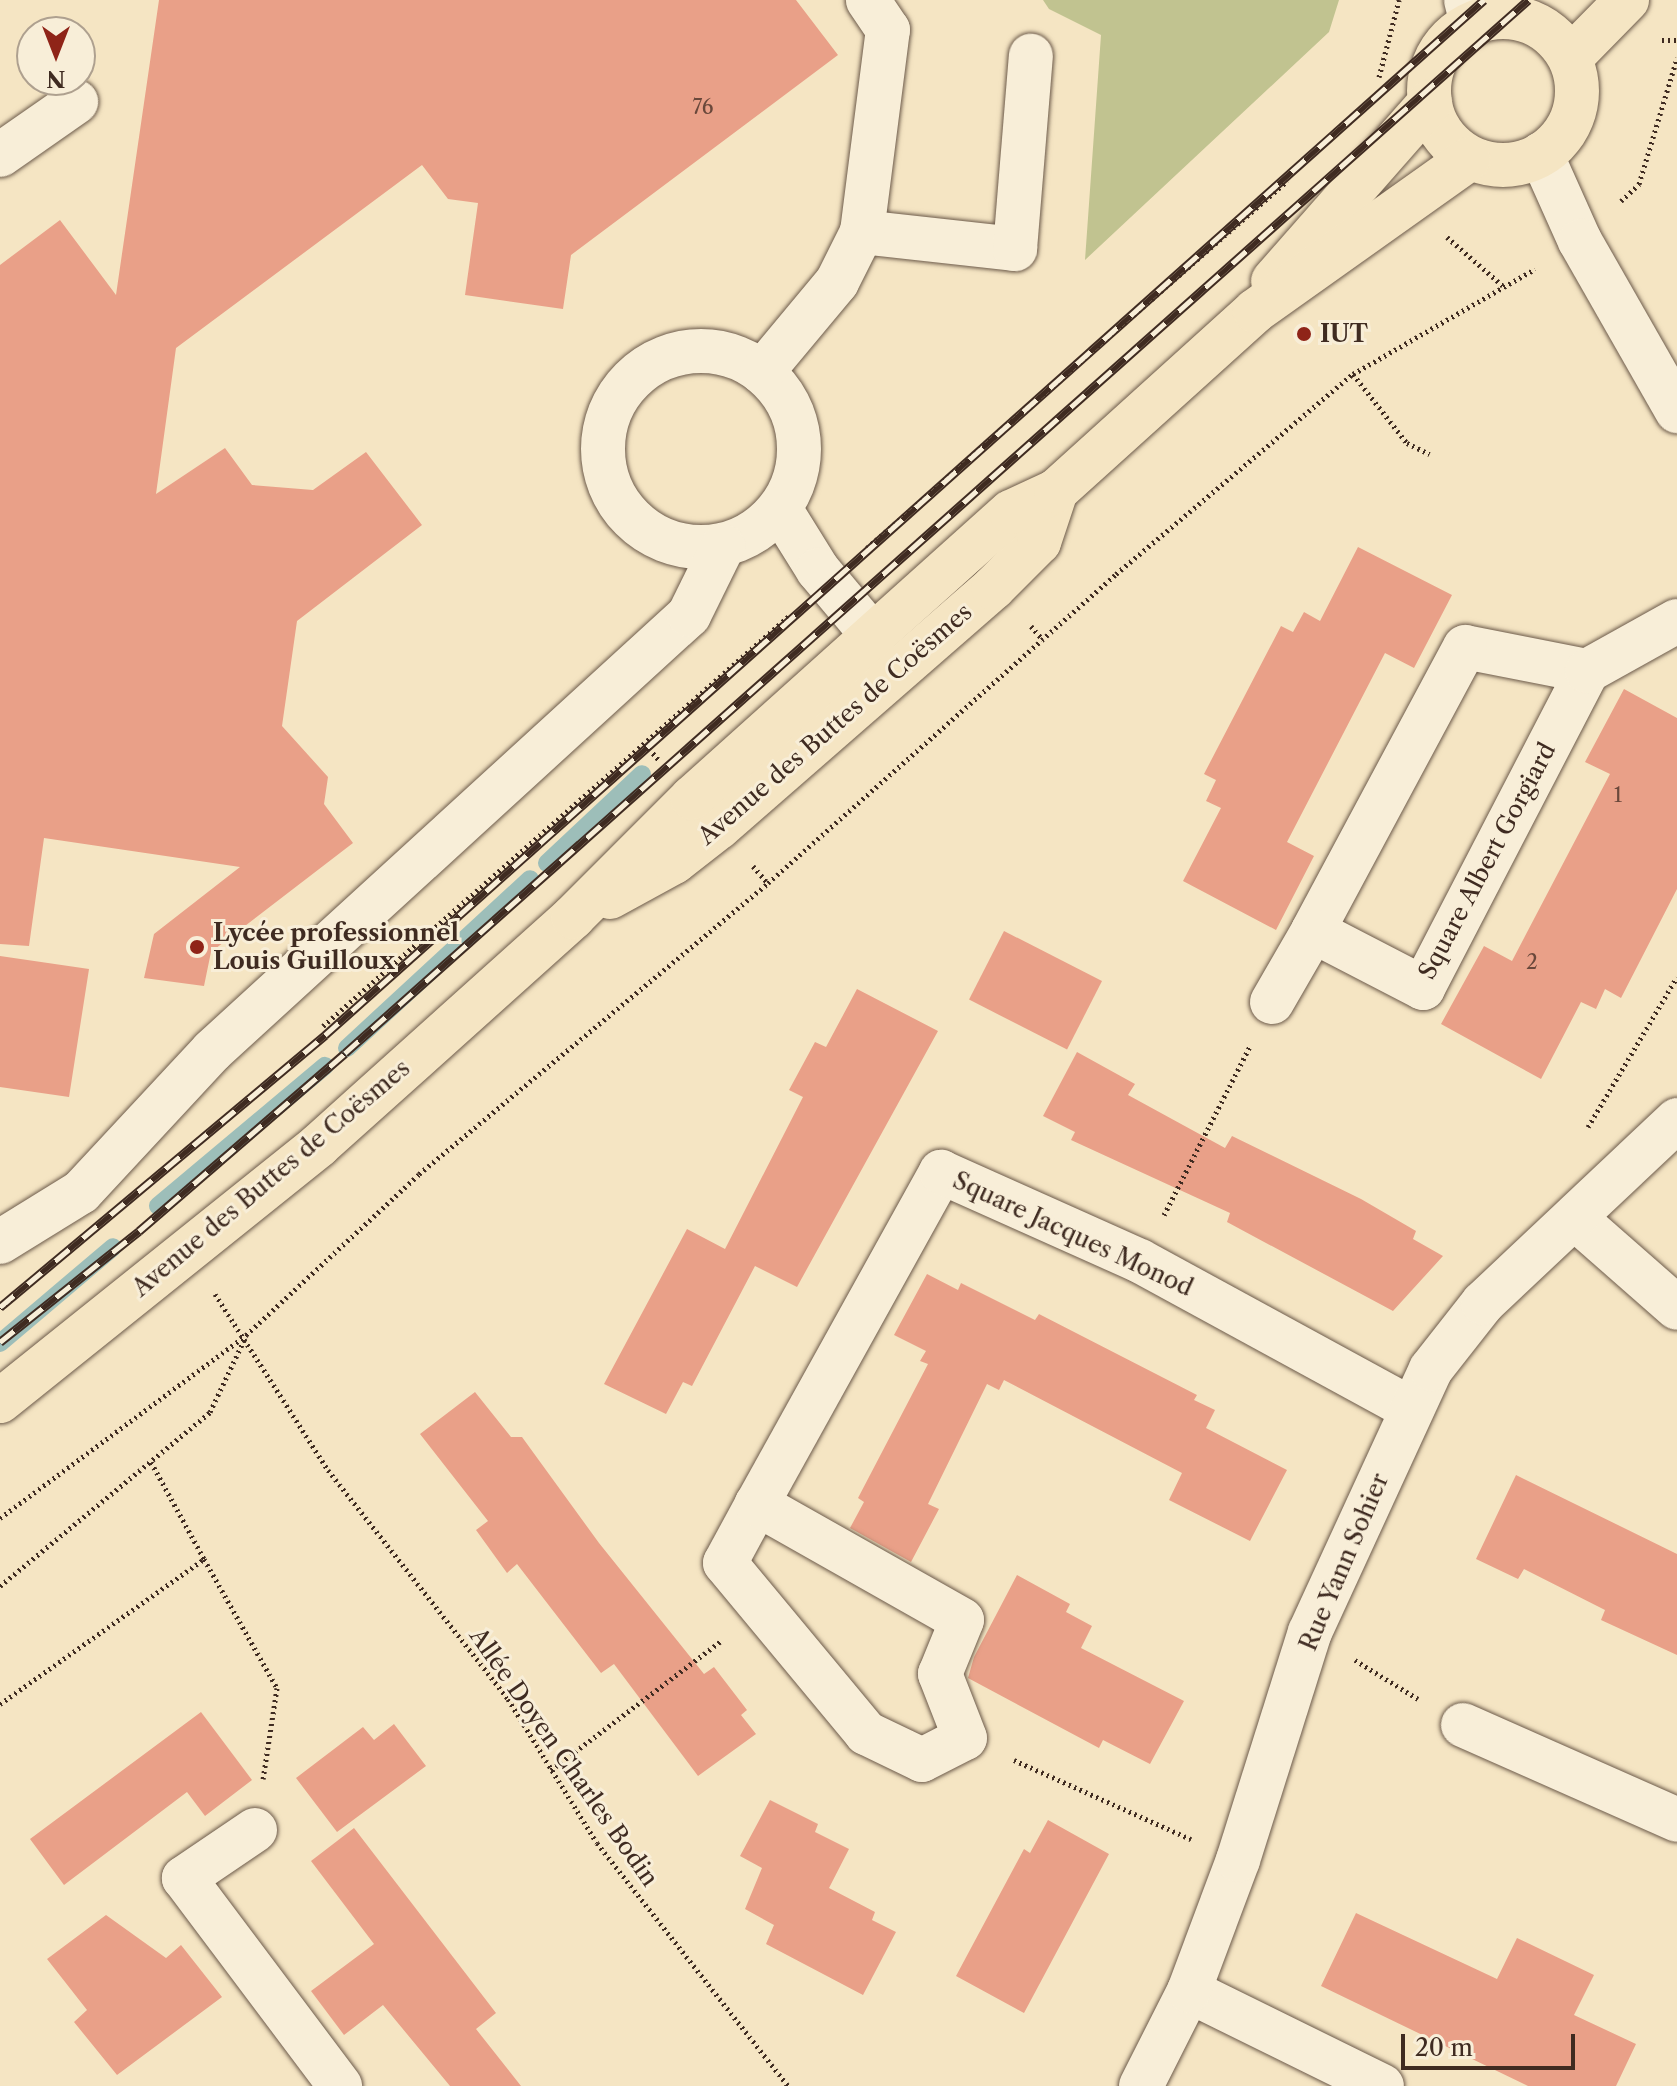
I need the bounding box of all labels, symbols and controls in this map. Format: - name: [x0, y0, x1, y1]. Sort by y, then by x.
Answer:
- north arrow: [16, 16, 96, 96]
- text: N: [46, 65, 66, 92]
- house number: 76: [692, 95, 714, 119]
- place label: IUT: [1320, 320, 1368, 348]
- marker: IUT: [1295, 325, 1313, 343]
- street label: Avenue des Buttes de Coësmes: [692, 597, 978, 851]
- street label: Square Albert Gorgiard: [1412, 737, 1562, 985]
- house number: 1: [1614, 783, 1622, 807]
- place label: Lycée professionnel Louis Guilloux: [213, 919, 459, 975]
- marker: Lycée professionnel Louis Guilloux: [188, 938, 206, 956]
- house number: 2: [1526, 950, 1538, 974]
- street label: Avenue des Buttes de Coësmes: [126, 1053, 416, 1303]
- street label: Square Jacques Monod: [948, 1166, 1198, 1302]
- street label: Rue Yann Sohier: [1293, 1469, 1395, 1655]
- street label: Allée Doyen Charles Bodin: [464, 1622, 664, 1892]
- scale bar: [1405, 2018, 1579, 2068]
- text: 20 m: [1415, 2033, 1473, 2062]

